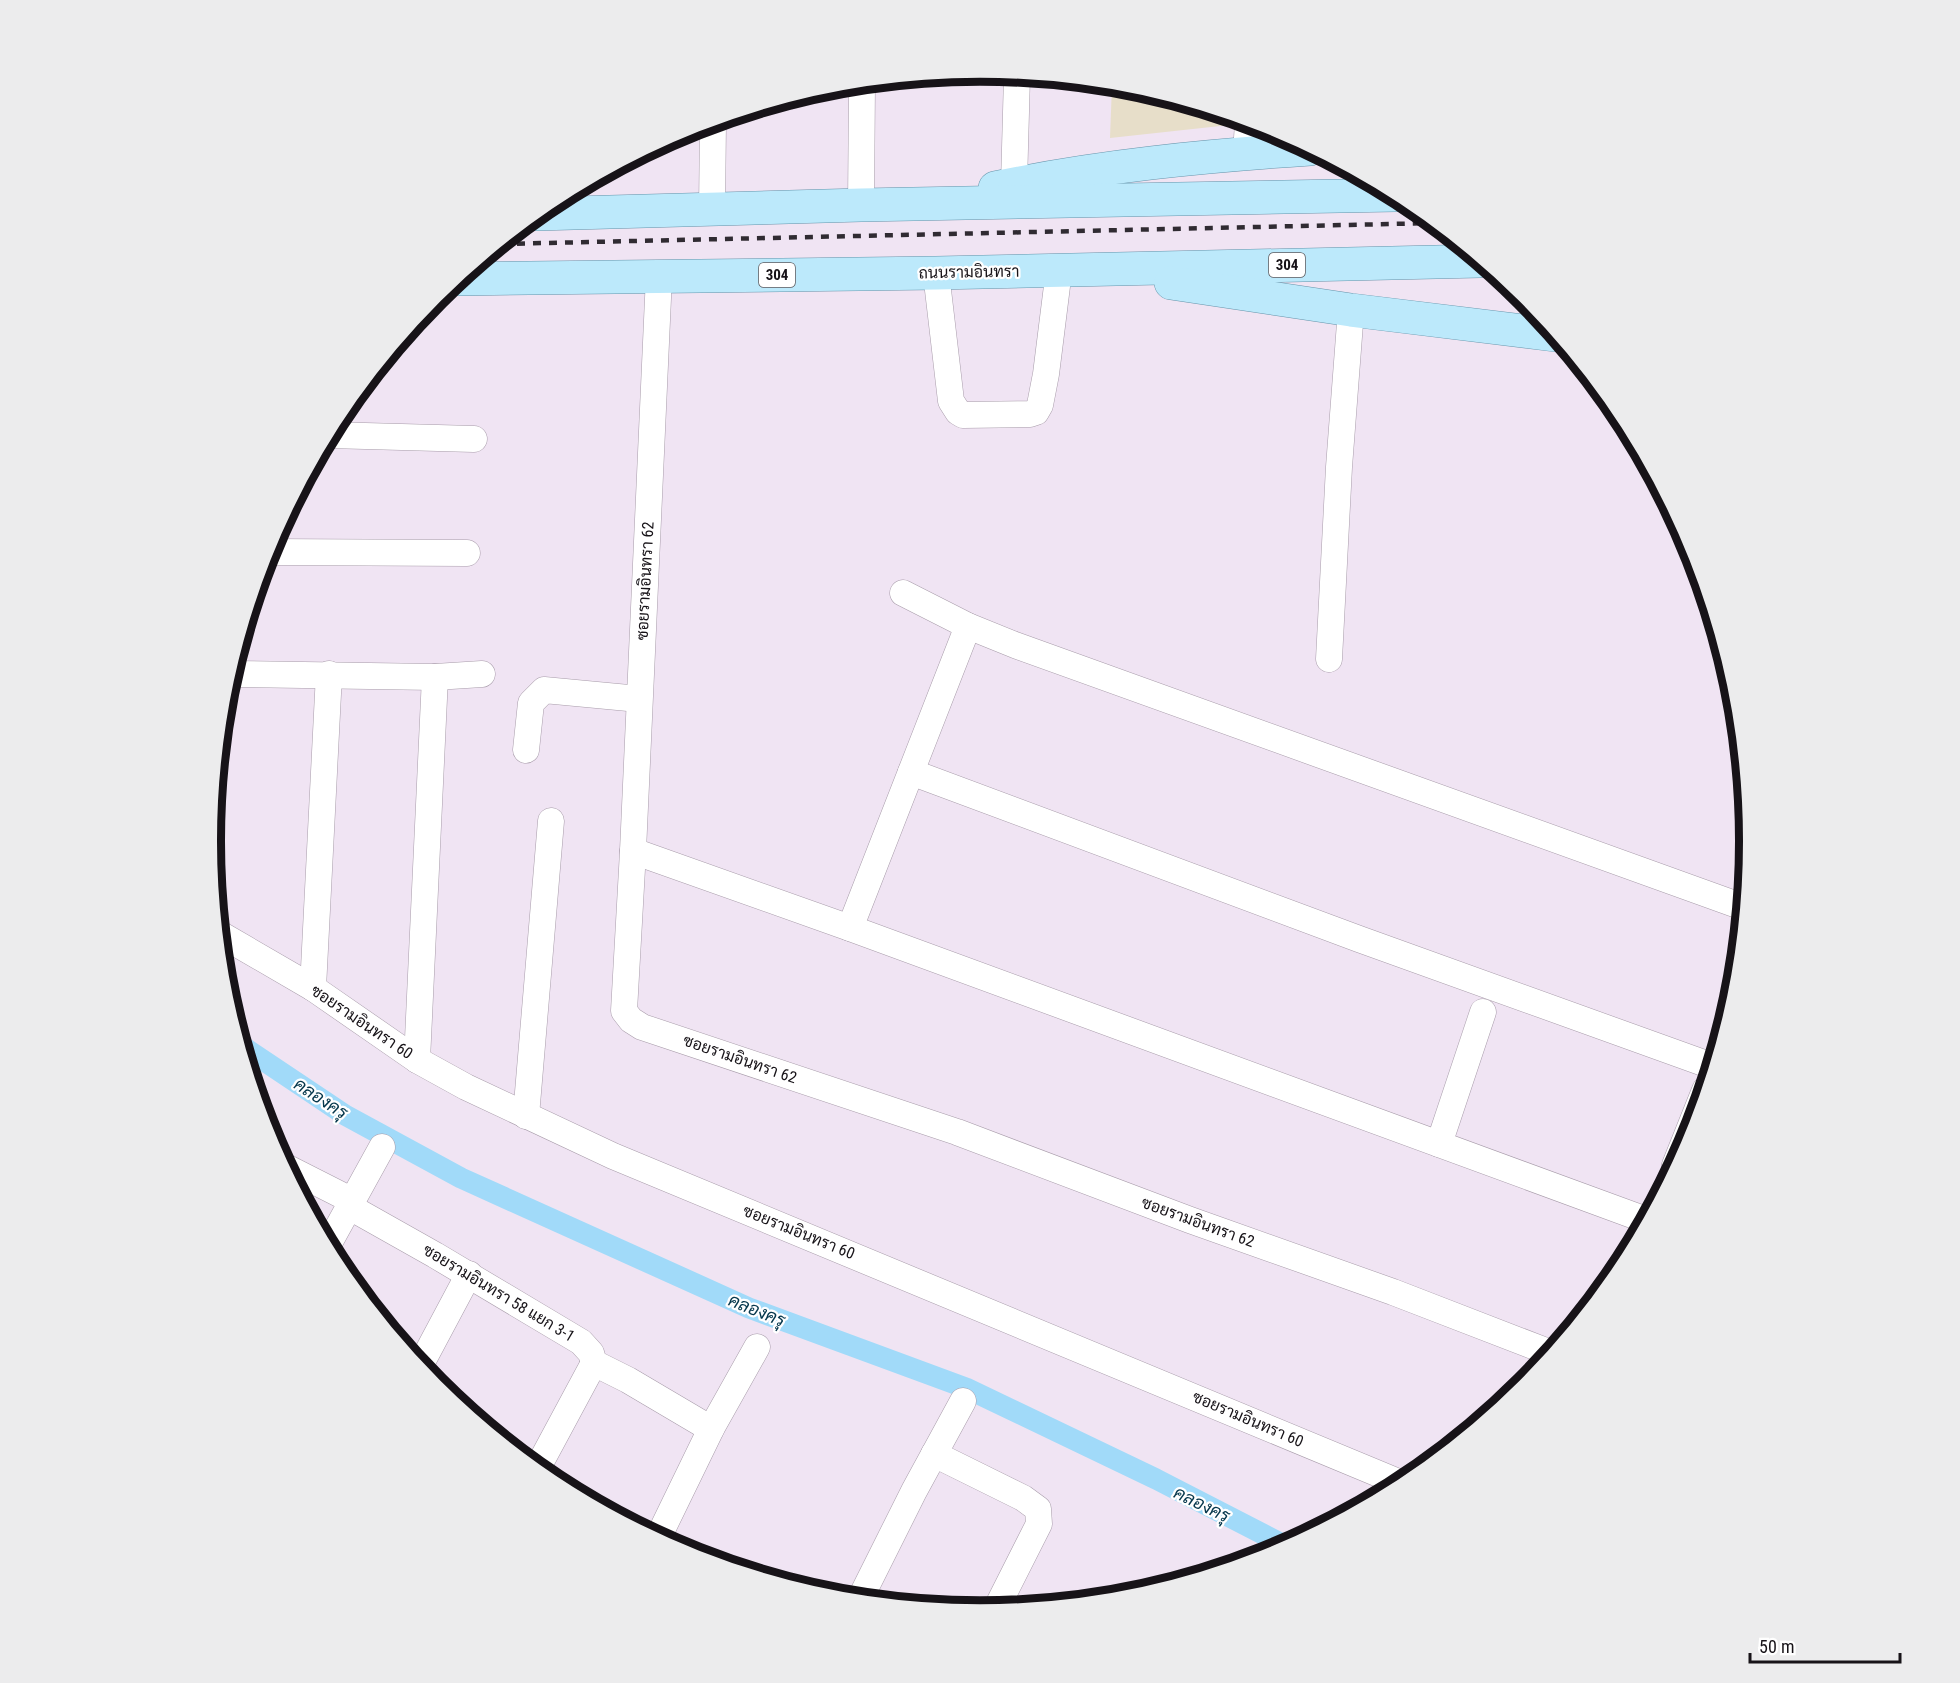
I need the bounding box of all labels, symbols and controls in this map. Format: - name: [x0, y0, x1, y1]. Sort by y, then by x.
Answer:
- road number: 304: [1269, 253, 1305, 277]
- street label: ถนนรามอินทรา: [919, 262, 1019, 282]
- road number: 304: [759, 263, 795, 287]
- street label: ซอยรามอินทรา 62: [632, 521, 658, 641]
- street label: ซอยรามอินทรา 60: [307, 981, 417, 1063]
- street label: ซอยรามอินทรา 62: [681, 1031, 799, 1087]
- water label: คลองครุ: [289, 1073, 353, 1125]
- street label: ซอยรามอินทรา 62: [1139, 1193, 1257, 1251]
- street label: ซอยรามอินทรา 60: [740, 1201, 858, 1263]
- street label: ซอยรามอินทรา 58 แยก 3-1: [420, 1240, 578, 1346]
- water label: คลองครุ: [725, 1289, 790, 1333]
- street label: ซอยรามอินทรา 60: [1190, 1387, 1306, 1451]
- water label: คลองครุ: [1170, 1481, 1235, 1529]
- scale bar: [1750, 1626, 1900, 1664]
- text: 50 m: [1759, 1636, 1794, 1657]

